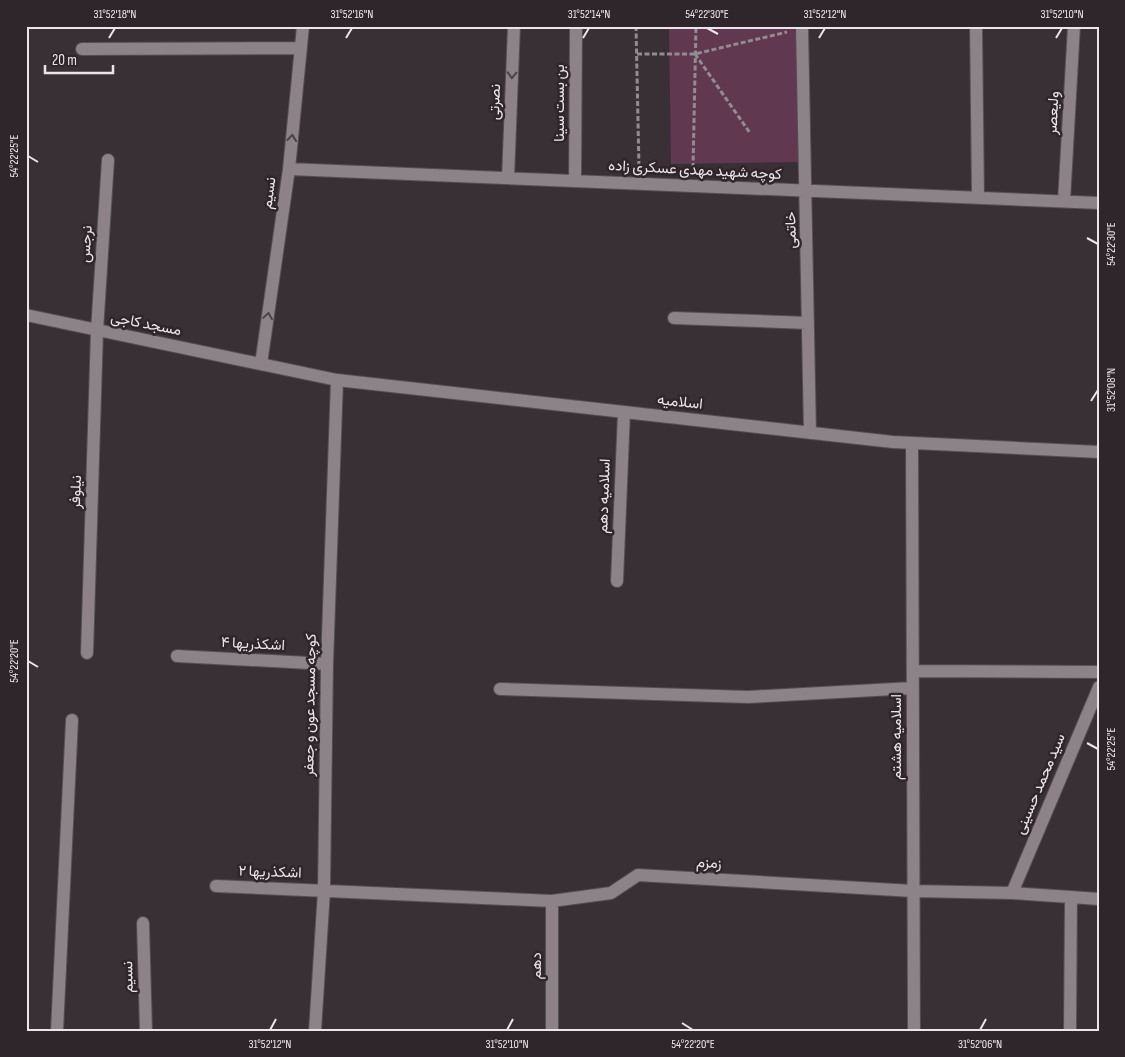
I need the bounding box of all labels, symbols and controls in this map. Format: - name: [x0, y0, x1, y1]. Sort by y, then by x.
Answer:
- text: 31°52'18"N: [94, 7, 136, 22]
- text: 31°52'16"N: [331, 7, 373, 22]
- text: 31°52'14"N: [568, 7, 610, 22]
- text: 54°22'30"E: [685, 7, 729, 22]
- text: 31°52'12"N: [804, 7, 846, 22]
- text: 31°52'10"N: [1040, 7, 1084, 22]
- scale bar: [45, 42, 112, 74]
- text: 20 m: [52, 51, 77, 70]
- street label: بن بست سینا: [550, 64, 569, 142]
- one-way arrow: [507, 72, 517, 79]
- street label: نصرتی: [485, 84, 505, 120]
- street label: ولیعصر: [1042, 91, 1064, 136]
- one-way arrow: [286, 133, 297, 141]
- text: 54°22'25"E: [7, 134, 22, 177]
- street label: کوچه شهید مهدی عسکری زاده: [608, 156, 783, 184]
- street label: نسیم: [257, 176, 281, 210]
- street label: خاتمی: [781, 211, 801, 249]
- text: 54°22'30"E: [1104, 222, 1119, 266]
- street label: نرجس: [75, 225, 97, 263]
- street label: مسجد کاجی: [109, 308, 183, 340]
- one-way arrow: [262, 312, 272, 320]
- text: 31°52'08"N: [1104, 368, 1119, 412]
- street label: اسلامیه: [656, 390, 704, 414]
- street label: اسلامیه دهم: [593, 458, 615, 534]
- street label: نیلوفر: [66, 475, 86, 510]
- street label: اشکذریها ۴: [221, 633, 285, 655]
- street label: کوچه مسجد عون و جعفر: [299, 633, 321, 778]
- text: 54°22'20"E: [7, 639, 22, 683]
- street label: اسلامیه هشتم: [887, 694, 906, 780]
- text: 54°22'25"E: [1104, 727, 1119, 770]
- street label: سید محمد حسینی: [1010, 731, 1070, 837]
- street label: زمزم: [696, 853, 722, 873]
- street label: اشکذریها ۲: [238, 861, 302, 883]
- street label: دهم: [527, 952, 546, 980]
- street label: نسیم: [118, 961, 138, 993]
- text: 31°52'12"N: [249, 1037, 291, 1052]
- text: 31°52'10"N: [485, 1037, 529, 1052]
- text: 54°22'20"E: [671, 1037, 715, 1052]
- text: 31°52'06"N: [958, 1037, 1002, 1052]

